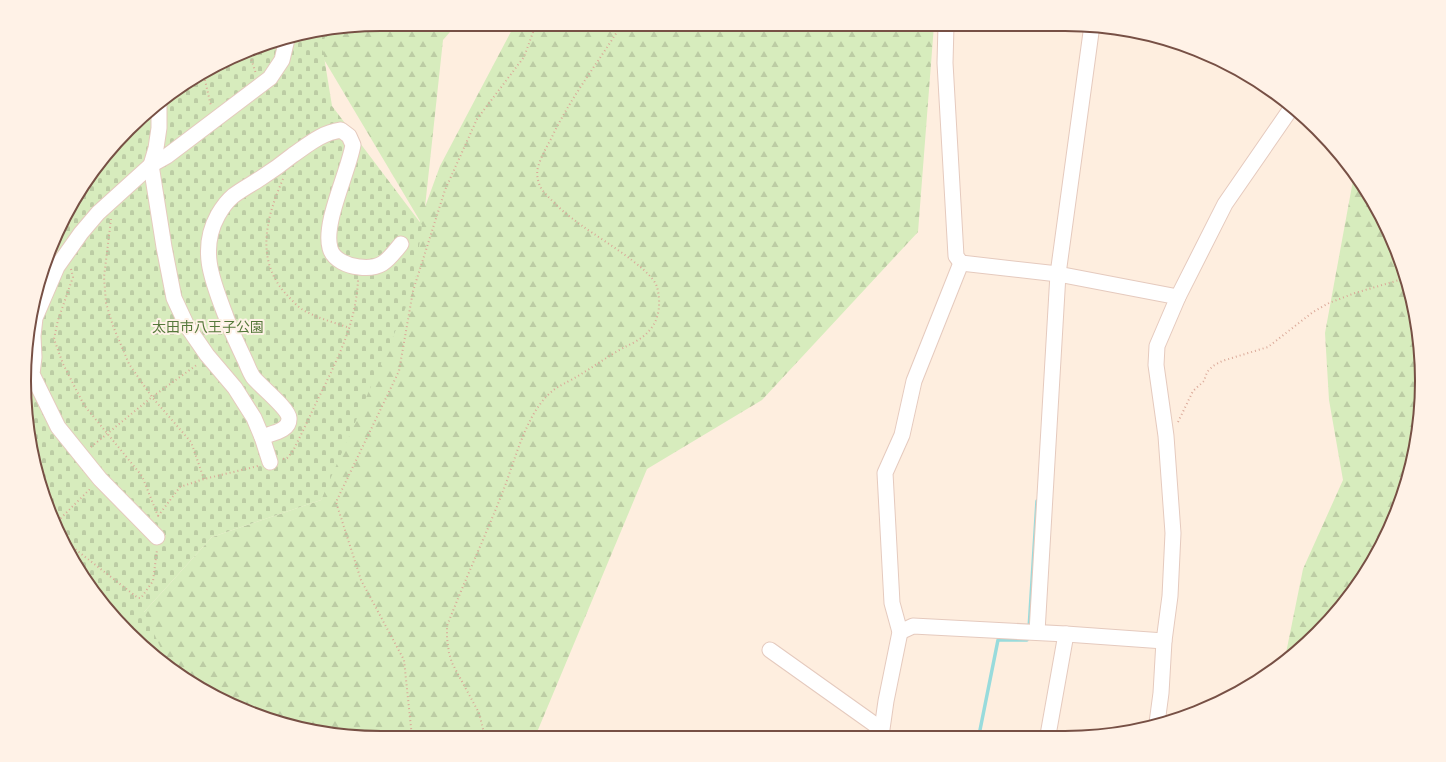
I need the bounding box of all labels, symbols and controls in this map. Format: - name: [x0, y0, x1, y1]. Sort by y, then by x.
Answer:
- park label: 太田市八王子公園: [152, 318, 264, 336]

